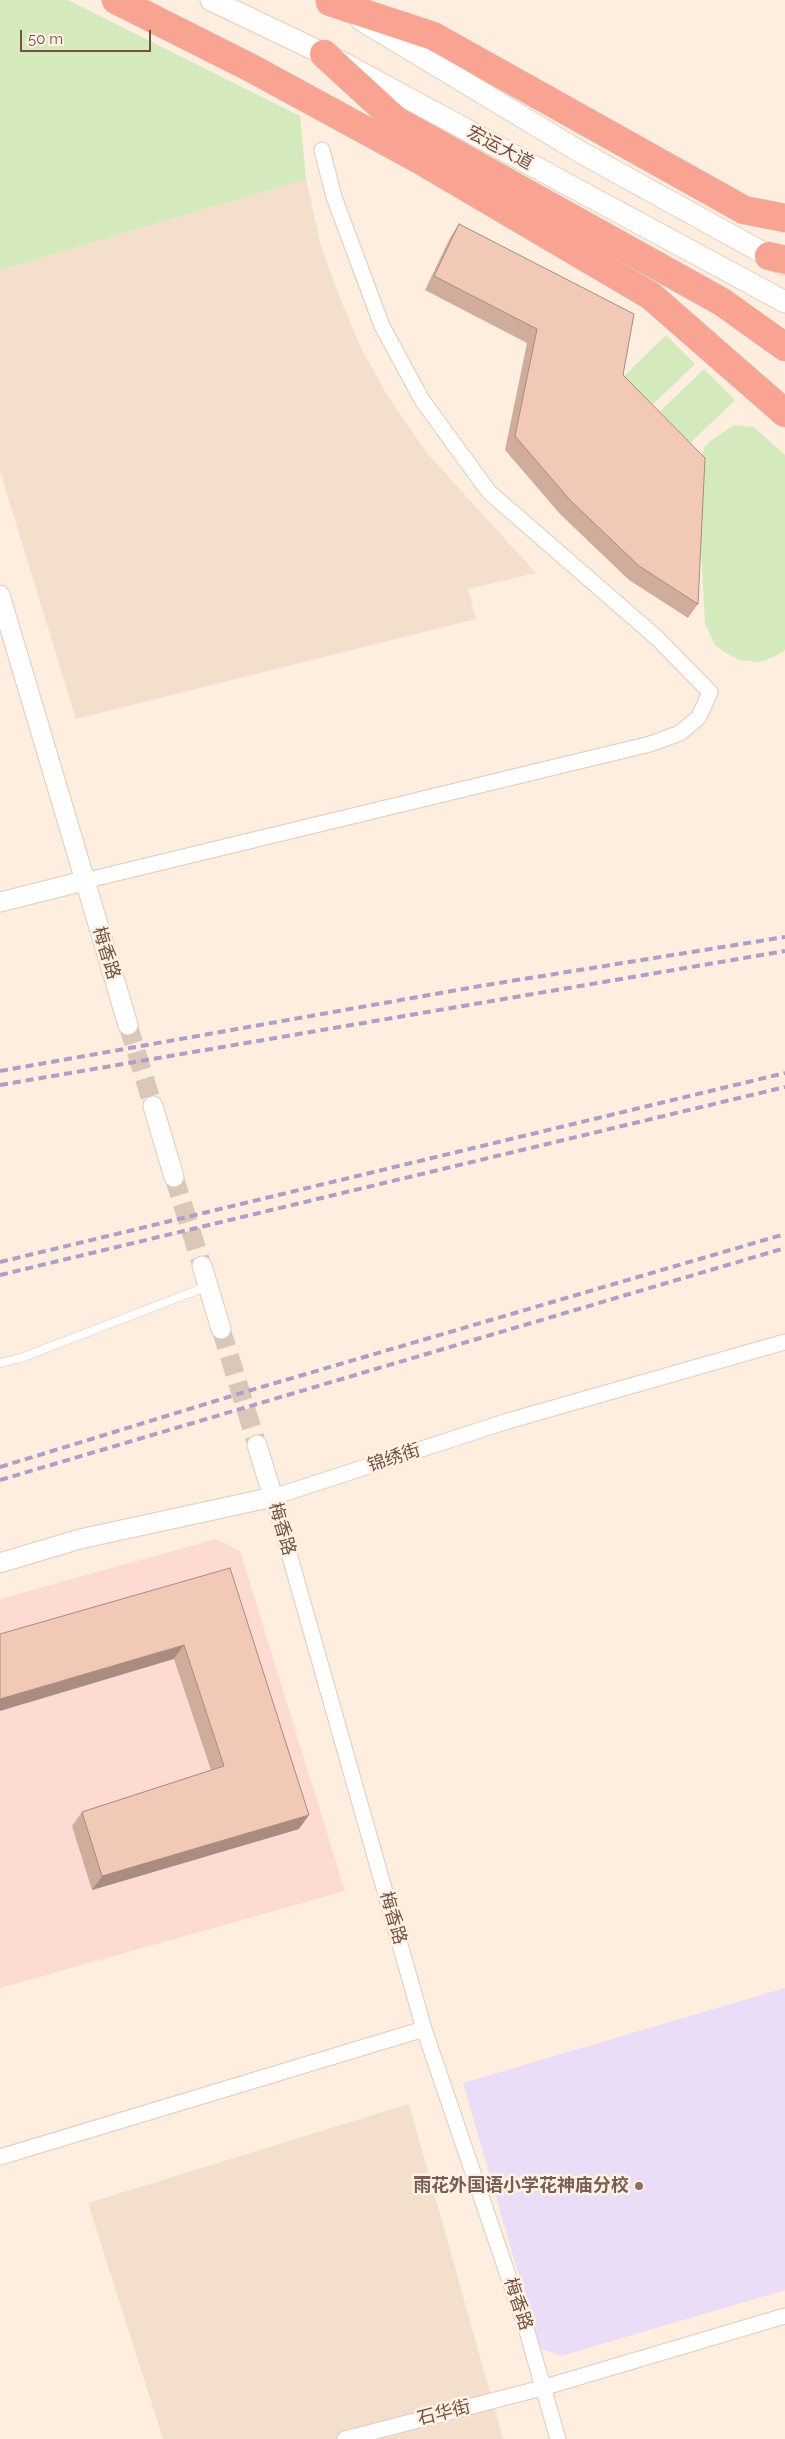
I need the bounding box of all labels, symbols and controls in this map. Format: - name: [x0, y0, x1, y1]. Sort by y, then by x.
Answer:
- scale bar: [22, 20, 154, 52]
- text: 50 m: [28, 30, 63, 48]
- street label: 宏运大道: [463, 122, 537, 174]
- street label: 梅香路: [88, 924, 124, 982]
- street label: 锦绣街: [365, 1439, 423, 1477]
- street label: 梅香路: [264, 1500, 300, 1558]
- street label: 梅香路: [375, 1889, 411, 1947]
- place label: 雨花外国语小学花神庙分校: [413, 2175, 629, 2197]
- marker: 雨花外国语小学花神庙分校: [633, 2180, 645, 2192]
- street label: 梅香路: [499, 2275, 537, 2333]
- street label: 石华街: [415, 2396, 473, 2430]

